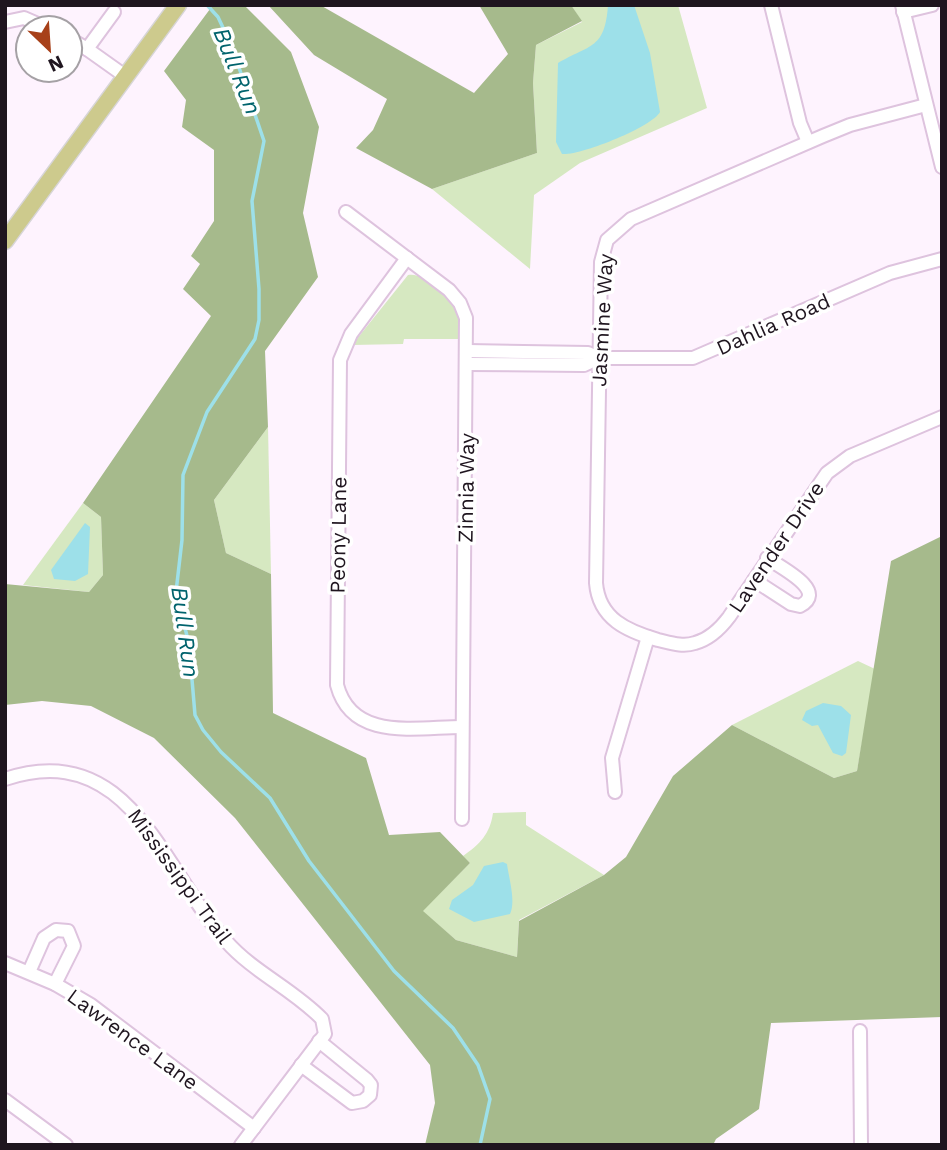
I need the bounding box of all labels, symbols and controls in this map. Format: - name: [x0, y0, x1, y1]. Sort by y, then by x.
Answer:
- north arrow: [14, 14, 84, 84]
- water label: Bull Run: [207, 24, 267, 118]
- text: N: [45, 51, 67, 77]
- street label: Jasmine Way: [586, 253, 618, 387]
- street label: Dahlia Road: [712, 288, 834, 360]
- street label: Zinnia Way: [453, 433, 479, 543]
- street label: Peony Lane: [324, 476, 352, 594]
- street label: Lavender Drive: [723, 477, 829, 617]
- water label: Bull Run: [165, 585, 205, 679]
- street label: Mississippi Trail: [123, 804, 238, 949]
- street label: Lawrence Lane: [63, 983, 203, 1095]

